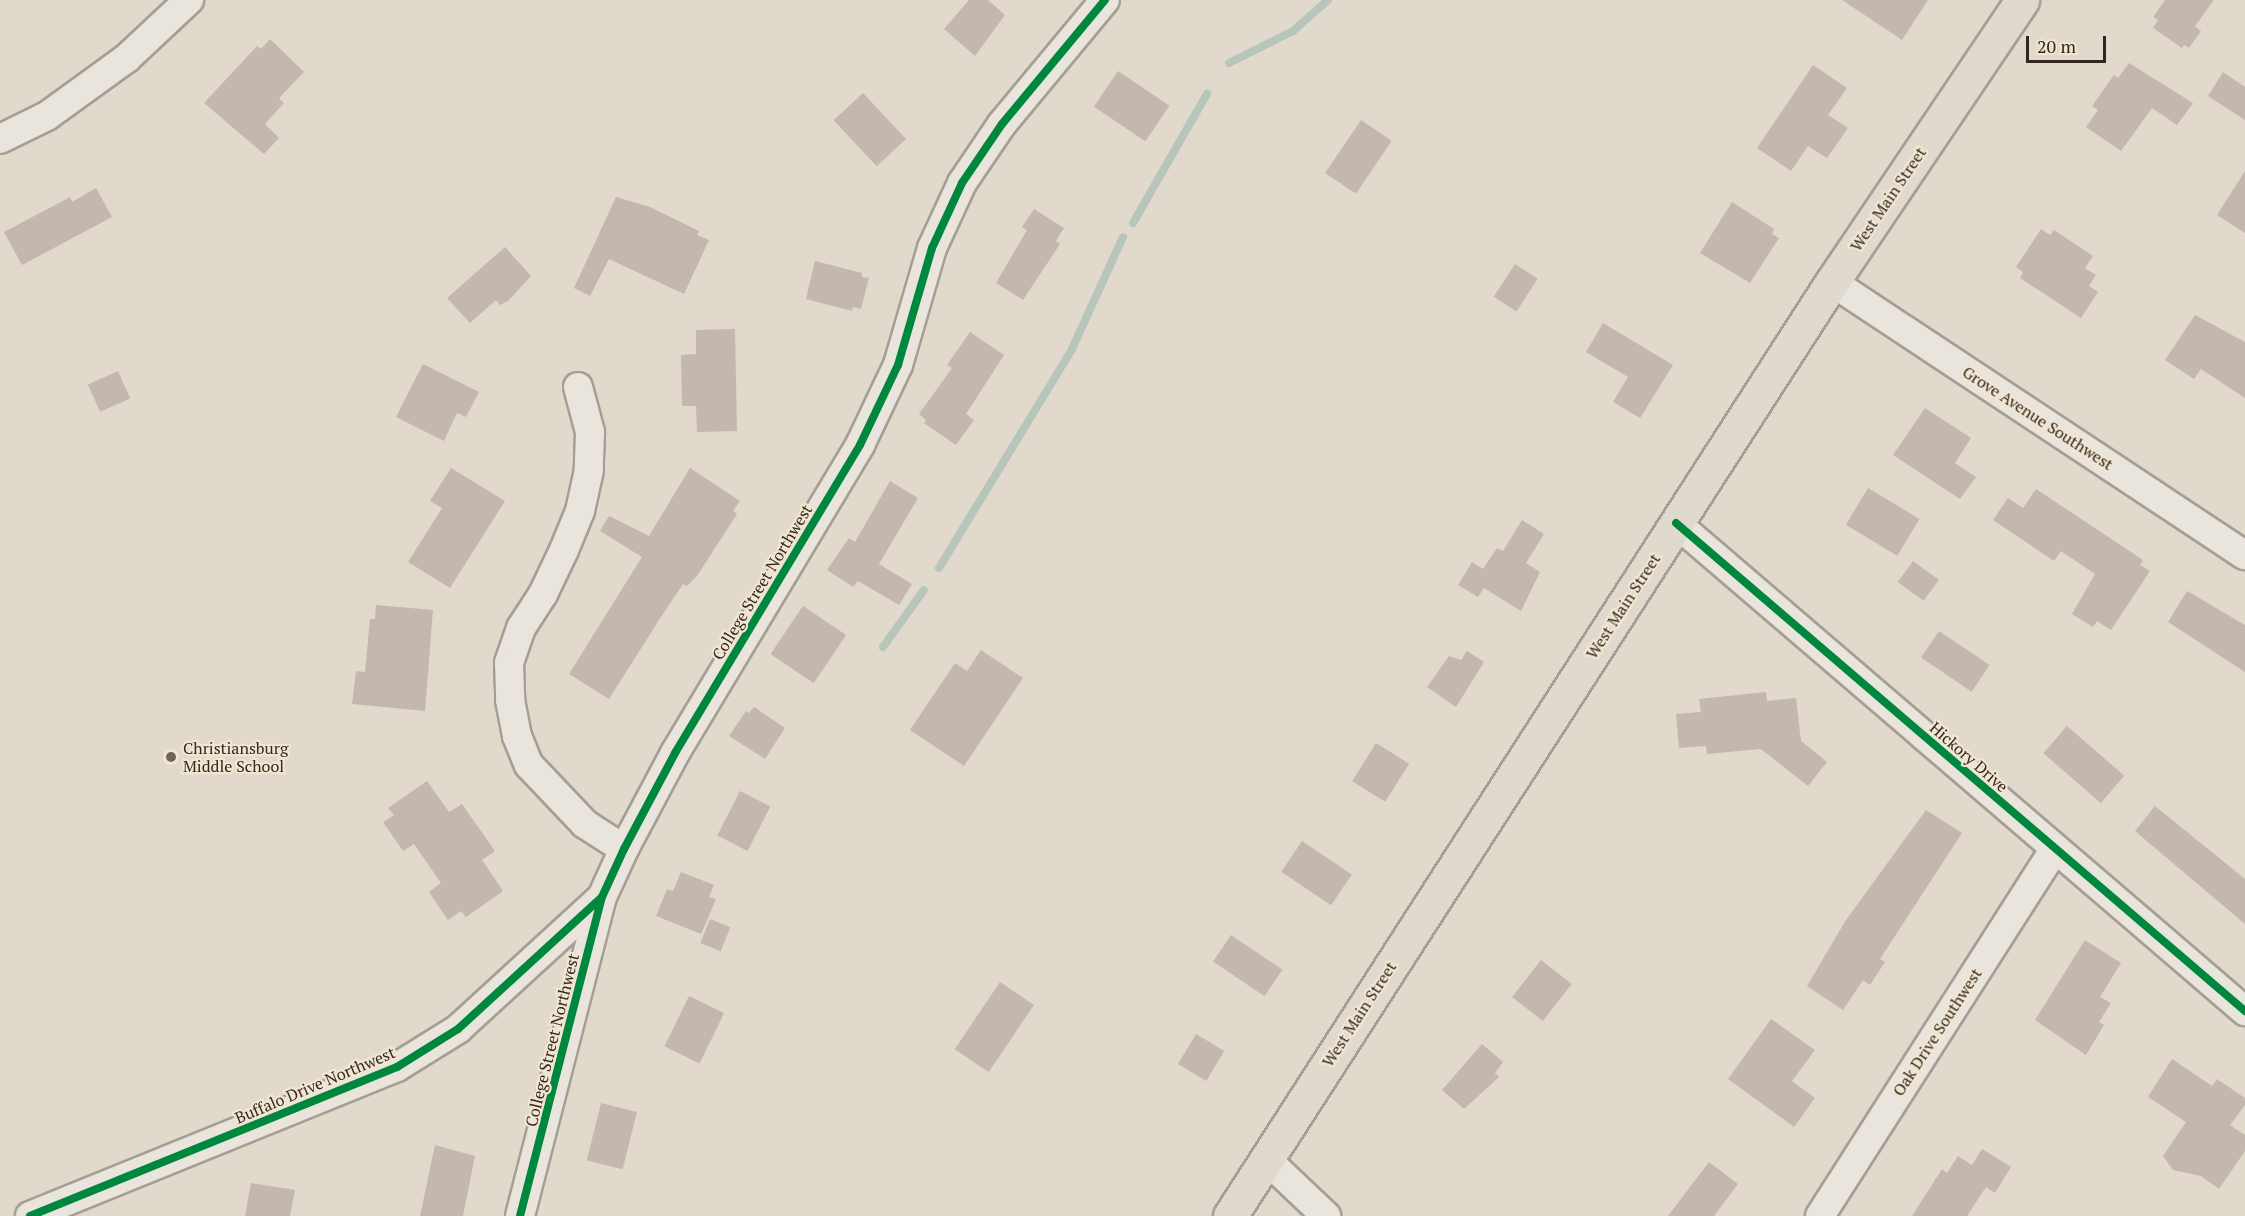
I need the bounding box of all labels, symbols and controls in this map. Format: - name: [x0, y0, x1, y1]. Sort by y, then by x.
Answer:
- scale bar: [2029, 24, 2108, 62]
- text: 20 m: [2037, 34, 2076, 58]
- street label: West Main Street: [1846, 143, 1930, 255]
- street label: Grove Avenue Southwest: [1959, 362, 2117, 474]
- street label: College Street Northwest: [708, 501, 816, 663]
- street label: West Main Street: [1582, 550, 1664, 662]
- street label: Hickory Drive: [1926, 718, 2012, 796]
- place label: Christiansburg Middle School: [183, 738, 288, 776]
- marker: Christiansburg Middle School: [164, 750, 178, 764]
- street label: College Street Northwest: [521, 951, 583, 1129]
- street label: West Main Street: [1318, 958, 1400, 1070]
- street label: Oak Drive Southwest: [1889, 965, 1985, 1099]
- street label: Buffalo Drive Northwest: [232, 1043, 398, 1127]

